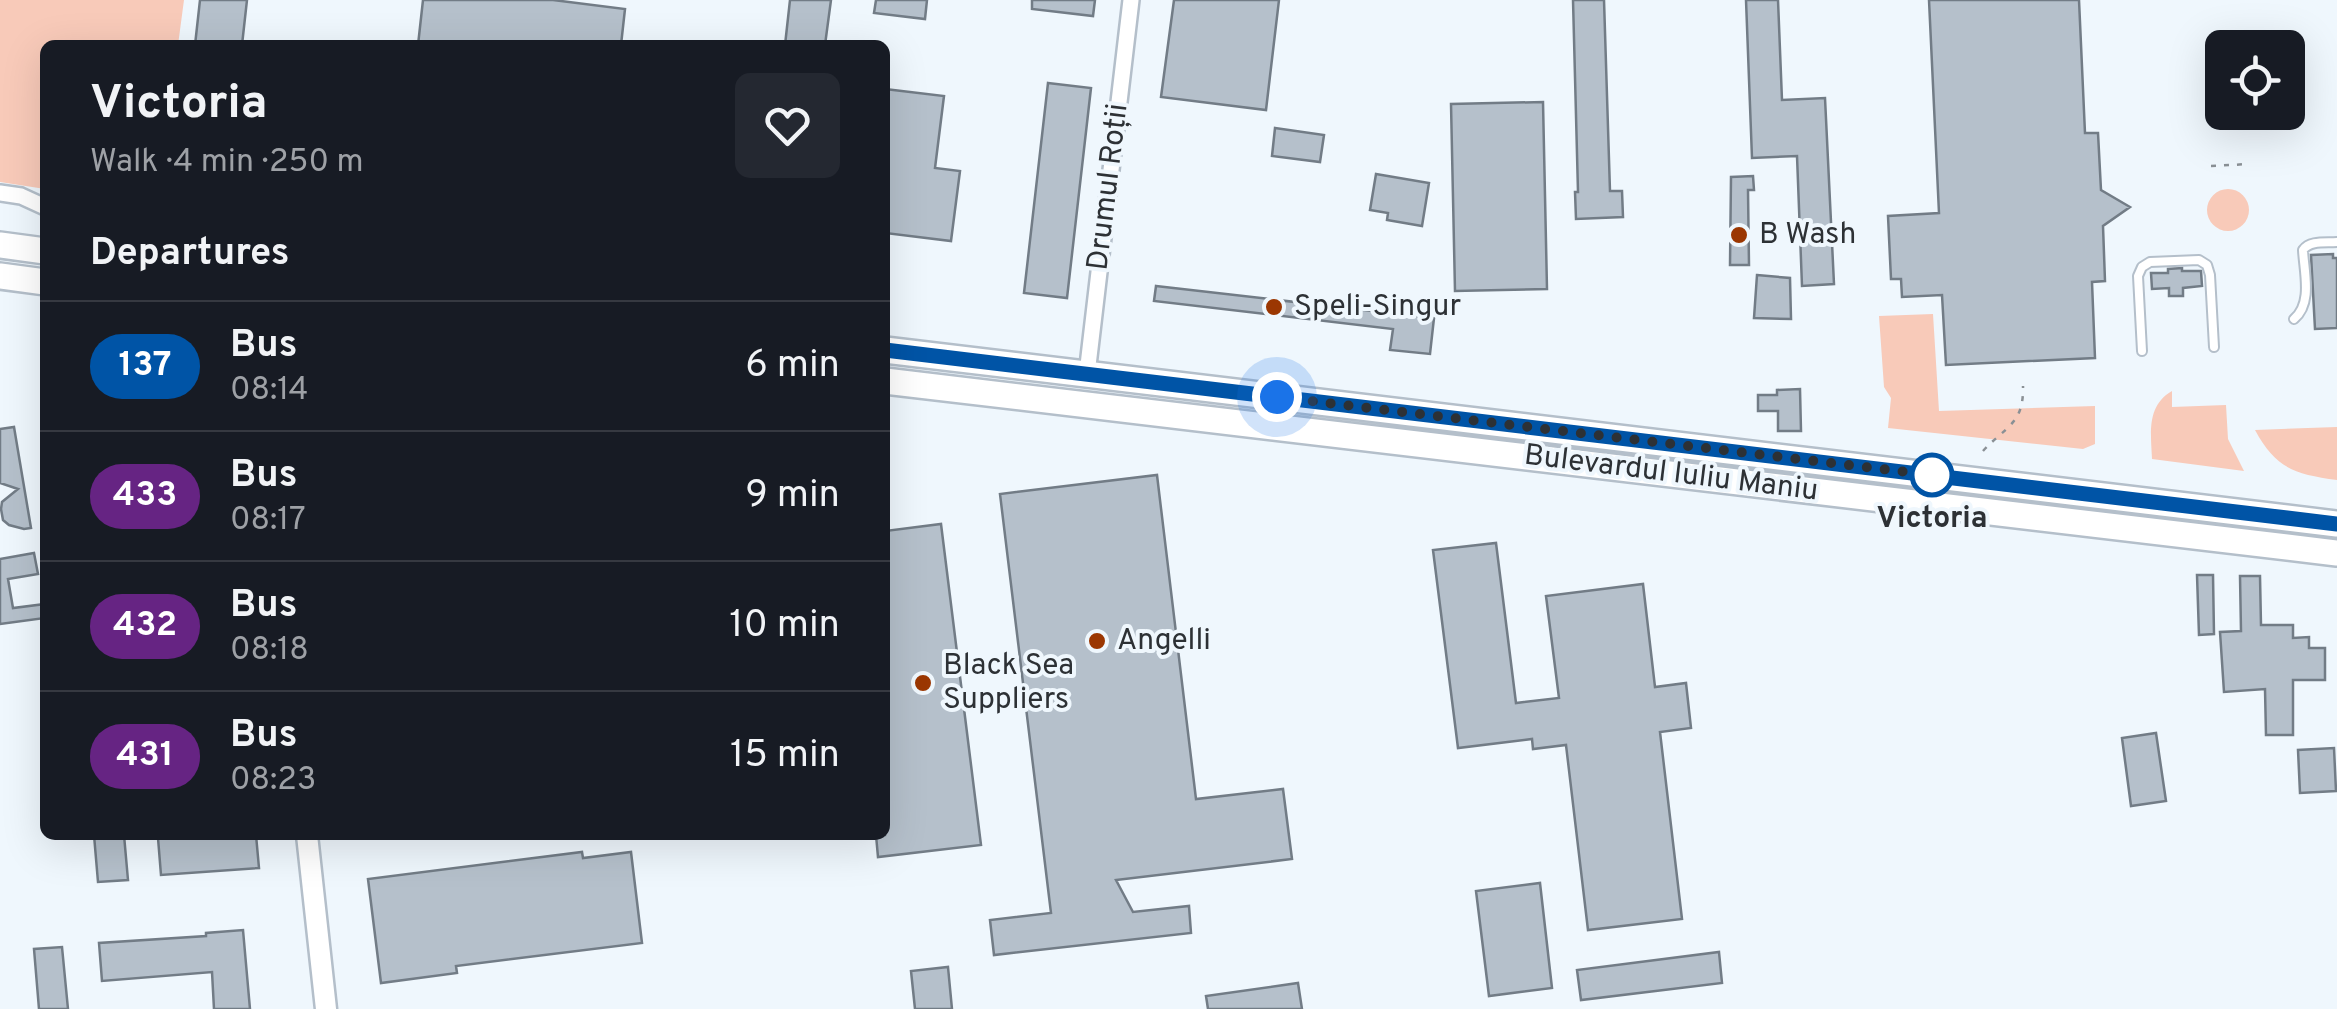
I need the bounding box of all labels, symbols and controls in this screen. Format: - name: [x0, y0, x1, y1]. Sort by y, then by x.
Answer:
- map controls: [2205, 30, 2305, 130]
- button: locate: [2205, 30, 2305, 130]
- button: heart: [735, 73, 840, 178]
- text: Victoria: [90, 75, 267, 135]
- street label: Drumul Roții: [1080, 101, 1138, 273]
- text: Walk · 4 min · 250 m: [90, 143, 364, 183]
- place label: B Wash: [1759, 217, 1856, 254]
- marker: B Wash: [1728, 224, 1750, 246]
- text: Departures: [90, 230, 290, 279]
- place label: Speli-Singur: [1294, 289, 1462, 326]
- marker: Speli-Singur: [1263, 296, 1285, 318]
- text: Bus: [230, 322, 297, 371]
- text: 6 min: [745, 342, 840, 391]
- text: 137: [118, 344, 172, 388]
- text: 08:14: [230, 371, 308, 411]
- your location: [1252, 372, 1302, 422]
- street label: Bulevardul Iuliu Maniu: [1522, 438, 1820, 510]
- text: Bus: [230, 452, 297, 501]
- marker: Victoria: [1911, 454, 1953, 496]
- text: 9 min: [745, 472, 840, 521]
- text: 433: [113, 474, 177, 518]
- text: 08:17: [230, 501, 306, 541]
- place label: Victoria: [1877, 501, 1987, 538]
- text: Bus: [230, 582, 297, 631]
- text: 10 min: [729, 602, 840, 651]
- text: 432: [113, 604, 177, 648]
- place label: Angelli: [1117, 623, 1211, 660]
- marker: Angelli: [1086, 630, 1108, 652]
- text: 08:18: [230, 631, 309, 671]
- place label: Black Sea Suppliers: [943, 648, 1074, 719]
- marker: Black Sea Suppliers: [912, 672, 934, 694]
- text: Bus: [230, 712, 297, 761]
- text: 15 min: [730, 732, 840, 781]
- text: 431: [116, 734, 174, 778]
- text: 08:23: [230, 761, 316, 801]

